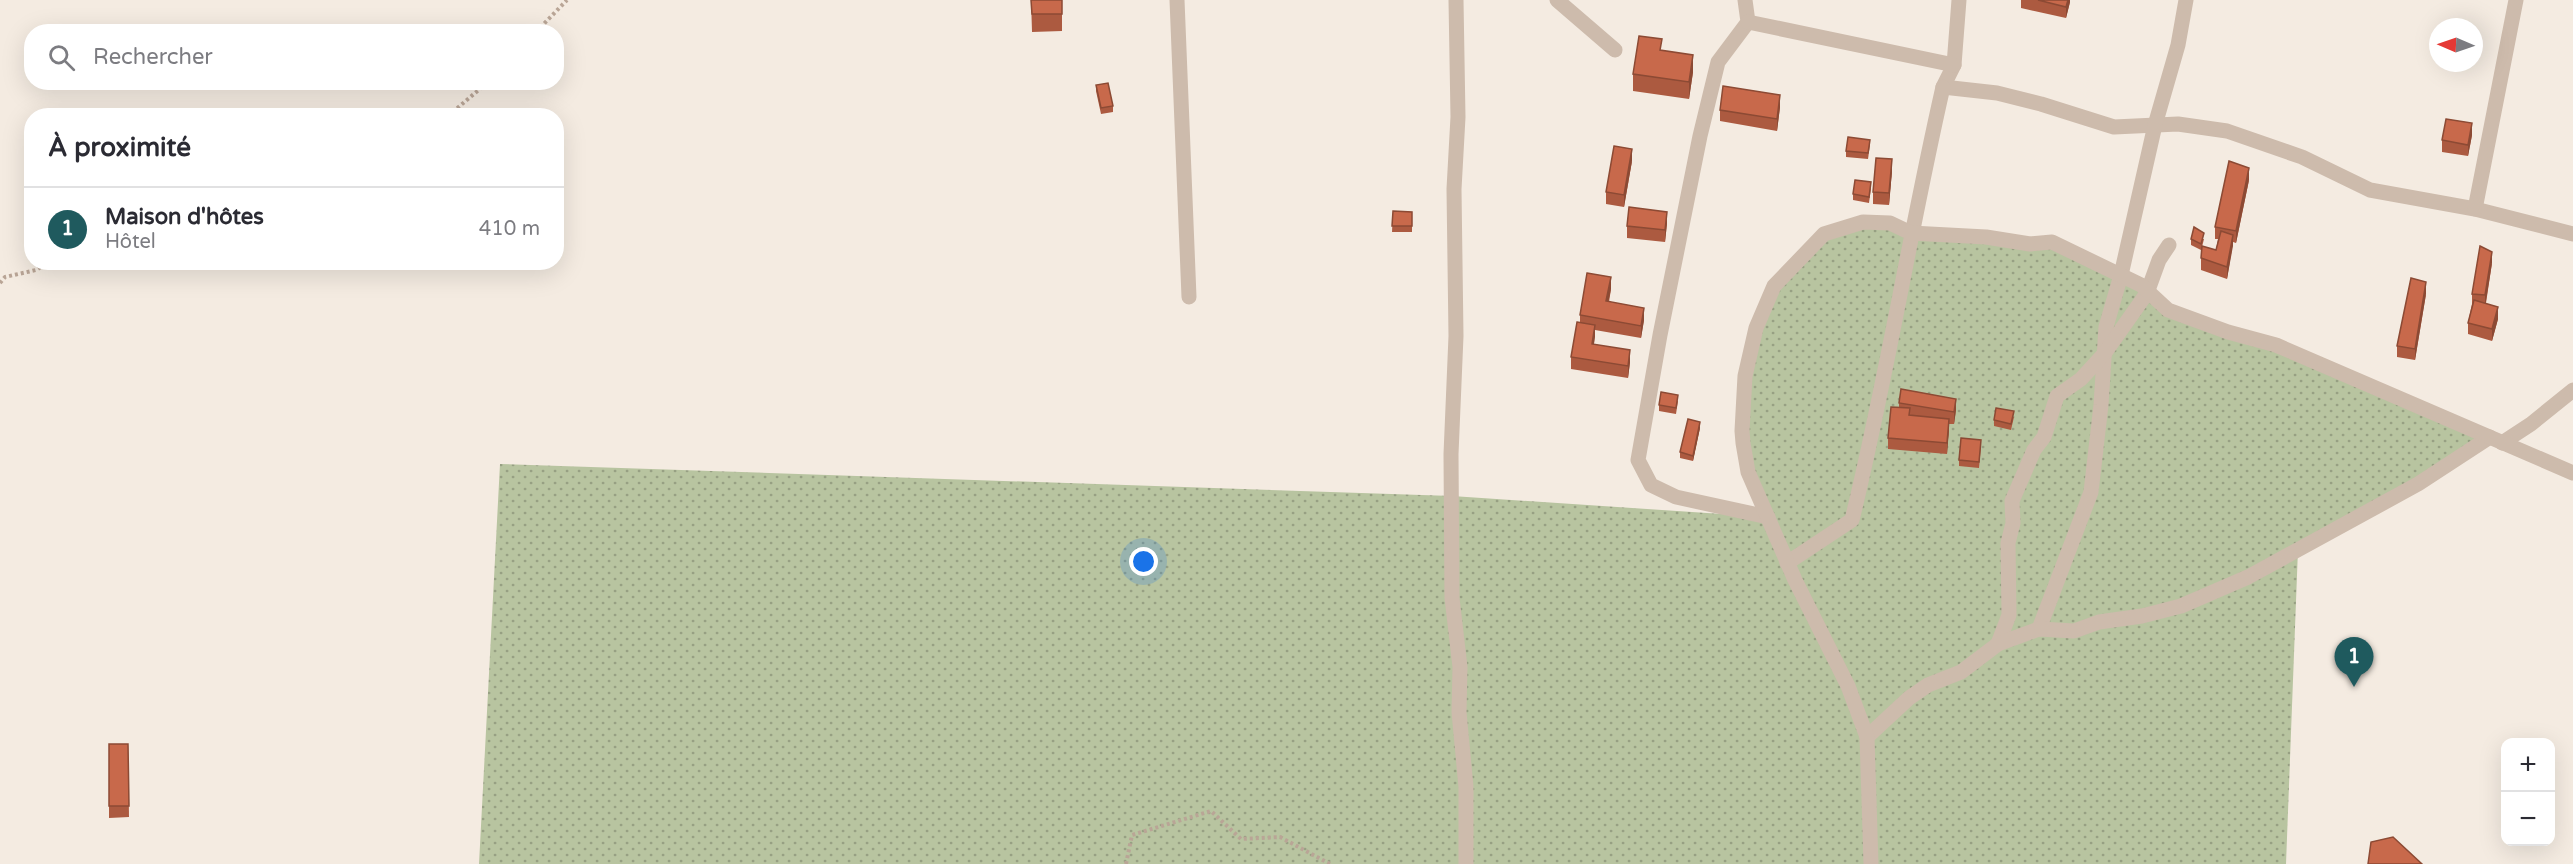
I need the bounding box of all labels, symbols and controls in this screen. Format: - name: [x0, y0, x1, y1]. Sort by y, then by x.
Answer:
- north arrow: [2429, 18, 2483, 72]
- search box: [24, 24, 564, 90]
- icon: search: [45, 41, 78, 74]
- text: Rechercher: [93, 44, 213, 70]
- text: À proximité: [48, 132, 191, 163]
- text: Maison d'hôtes: [105, 204, 264, 230]
- text: 1: [61, 217, 74, 241]
- text: 410 m: [479, 217, 540, 241]
- text: Hôtel: [105, 230, 156, 254]
- your location: [1129, 547, 1158, 576]
- pin: 1: [2334, 638, 2374, 687]
- map controls: [2501, 738, 2555, 846]
- button: +: [2501, 738, 2555, 792]
- button: −: [2501, 792, 2555, 846]

